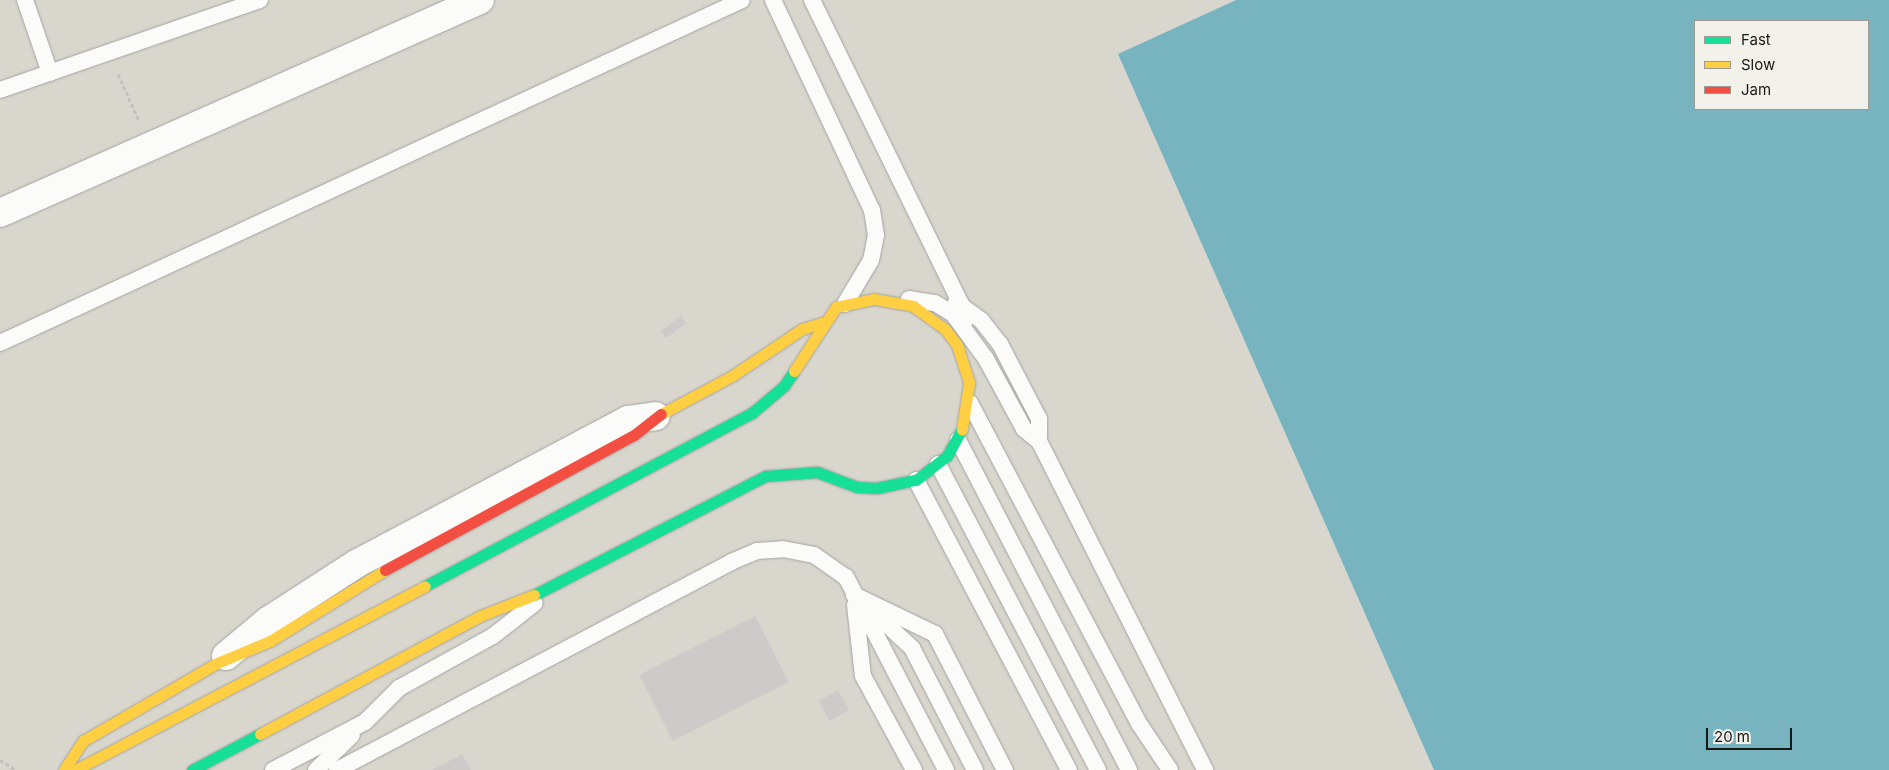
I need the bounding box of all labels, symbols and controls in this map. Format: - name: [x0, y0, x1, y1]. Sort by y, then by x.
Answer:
- legend: [1694, 20, 1869, 110]
- text: Fast: [1741, 30, 1771, 49]
- text: Slow: [1741, 55, 1775, 74]
- text: Jam: [1741, 80, 1771, 99]
- scale bar: [1709, 718, 1795, 750]
- text: 20 m: [1714, 727, 1750, 746]

